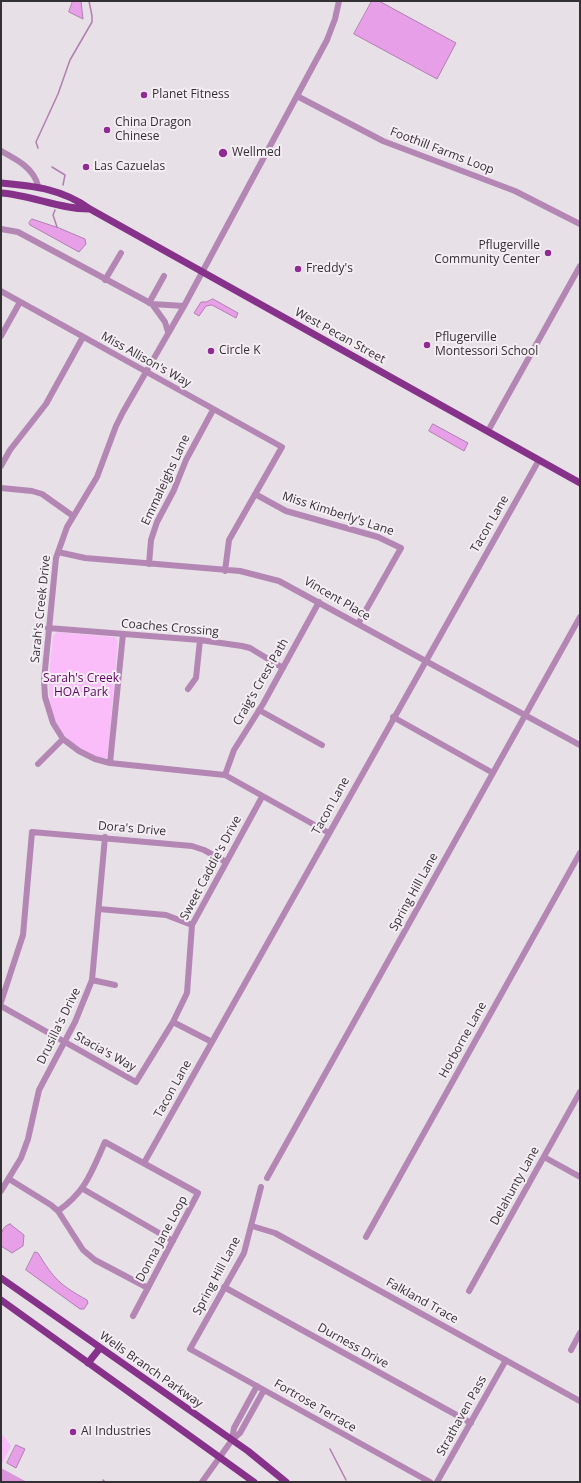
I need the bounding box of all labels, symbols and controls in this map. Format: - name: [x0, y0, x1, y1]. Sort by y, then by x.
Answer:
- place label: Planet Fitness: [152, 88, 229, 102]
- marker: Planet Fitness: [139, 90, 149, 100]
- place label: China Dragon Chinese: [115, 116, 191, 144]
- marker: China Dragon Chinese: [102, 125, 112, 135]
- street label: Foothill Farms Loop: [388, 125, 496, 177]
- place label: Wellmed: [232, 146, 281, 160]
- marker: Wellmed: [217, 147, 229, 159]
- place label: Las Cazuelas: [94, 160, 165, 174]
- marker: Las Cazuelas: [81, 162, 91, 172]
- place label: Pflugerville Community Center: [434, 239, 540, 267]
- marker: Pflugerville Community Center: [543, 248, 553, 258]
- place label: Freddy's: [306, 262, 353, 276]
- marker: Freddy's: [293, 264, 303, 274]
- street label: West Pecan Street: [292, 305, 388, 367]
- street label: Miss Allison's Way: [99, 329, 193, 391]
- place label: Pflugerville Montessori School: [435, 331, 538, 359]
- marker: Pflugerville Montessori School: [422, 340, 432, 350]
- place label: Circle K: [219, 344, 260, 358]
- marker: Circle K: [206, 346, 216, 356]
- street label: Emmaleighs Lane: [139, 433, 193, 527]
- street label: Miss Kimberly's Lane: [280, 489, 396, 539]
- street label: Tacon Lane: [468, 493, 512, 555]
- street label: Sarah's Creek Drive: [28, 554, 54, 664]
- street label: Vincent Place: [301, 574, 373, 624]
- street label: Coaches Crossing: [120, 617, 220, 639]
- street label: Craig's Crest Path: [230, 636, 292, 728]
- park label: Sarah's Creek HOA Park: [43, 672, 119, 700]
- street label: Tacon Lane: [309, 775, 353, 837]
- street label: Sweet Caddie's Drive: [177, 813, 245, 923]
- street label: Dora's Drive: [97, 819, 167, 839]
- street label: Spring Hill Lane: [387, 850, 441, 934]
- street label: Drusilla's Drive: [34, 985, 84, 1067]
- street label: Horborne Lane: [436, 999, 490, 1081]
- street label: Stacia's Way: [72, 1029, 138, 1075]
- street label: Tacon Lane: [151, 1058, 195, 1120]
- street label: Delahunty Lane: [487, 1144, 543, 1228]
- street label: Donna Jane Loop: [133, 1193, 191, 1285]
- street label: Spring Hill Lane: [190, 1234, 244, 1318]
- street label: Falkland Trace: [383, 1275, 461, 1327]
- street label: Durness Drive: [315, 1321, 391, 1371]
- street label: Wells Branch Parkway: [97, 1329, 205, 1411]
- street label: Strathaven Pass: [434, 1373, 490, 1459]
- street label: Fortrose Terrace: [271, 1377, 359, 1435]
- place label: AI Industries: [81, 1425, 151, 1439]
- marker: AI Industries: [68, 1427, 78, 1437]

